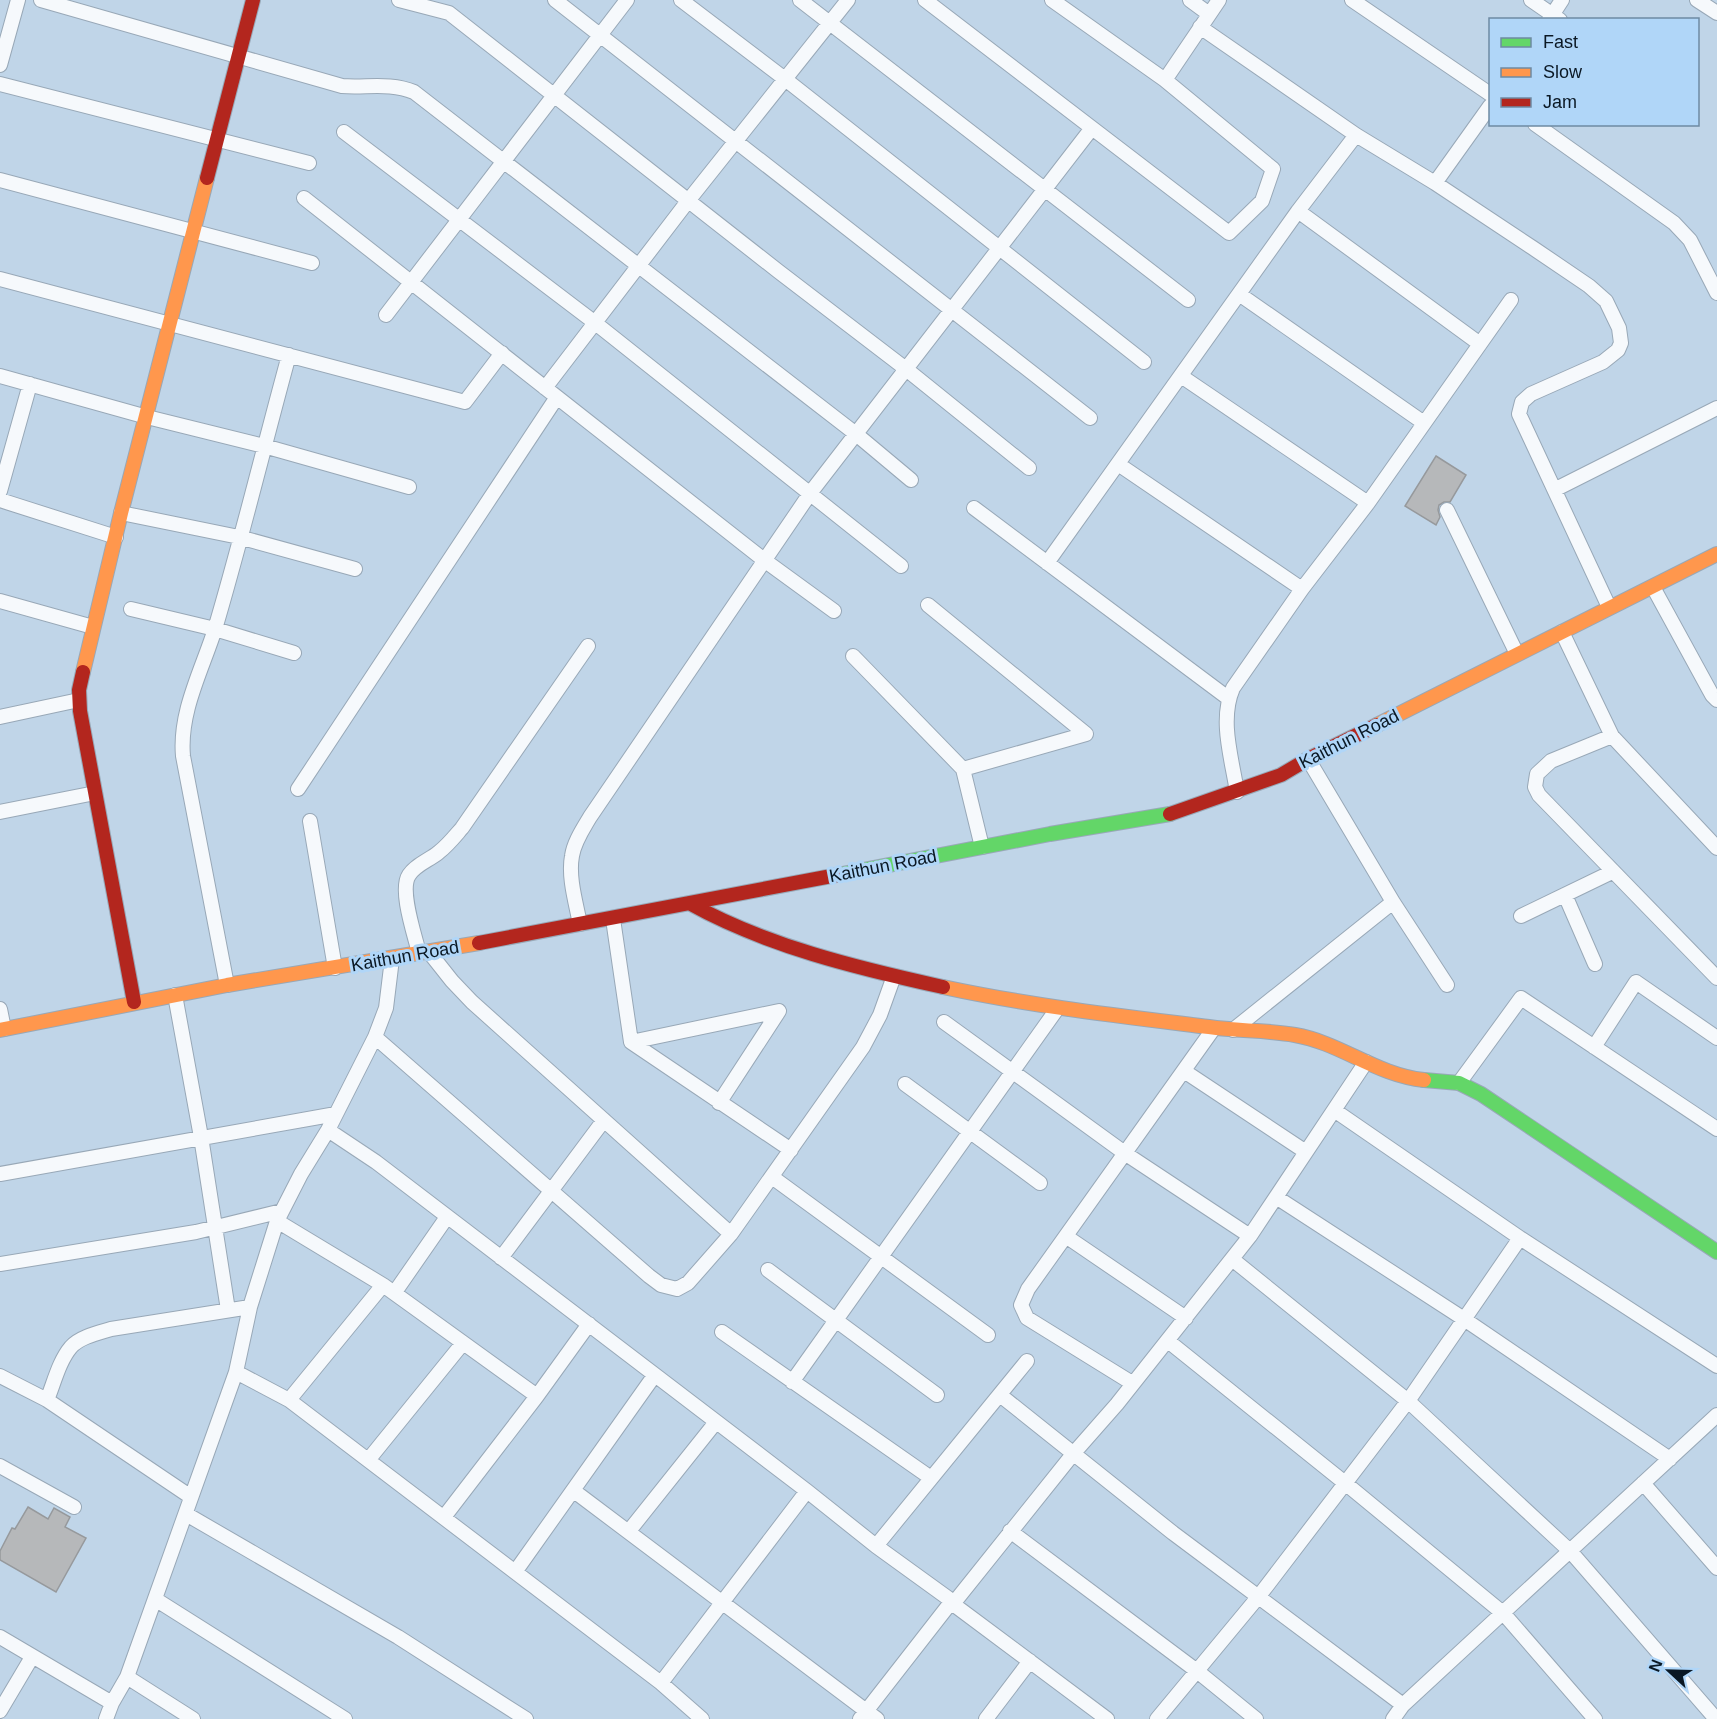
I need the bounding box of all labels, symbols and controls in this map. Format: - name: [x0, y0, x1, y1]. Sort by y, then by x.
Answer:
- legend: [1489, 18, 1699, 126]
- text: Fast: [1543, 32, 1578, 52]
- text: Slow: [1543, 62, 1583, 82]
- text: Jam: [1543, 92, 1577, 112]
- street label: Kaithun Road: [1296, 705, 1402, 773]
- street label: Kaithun Road: [828, 846, 938, 886]
- street label: Kaithun Road: [350, 937, 460, 975]
- north arrow: [1639, 1641, 1699, 1701]
- text: N: [1646, 1657, 1666, 1674]

